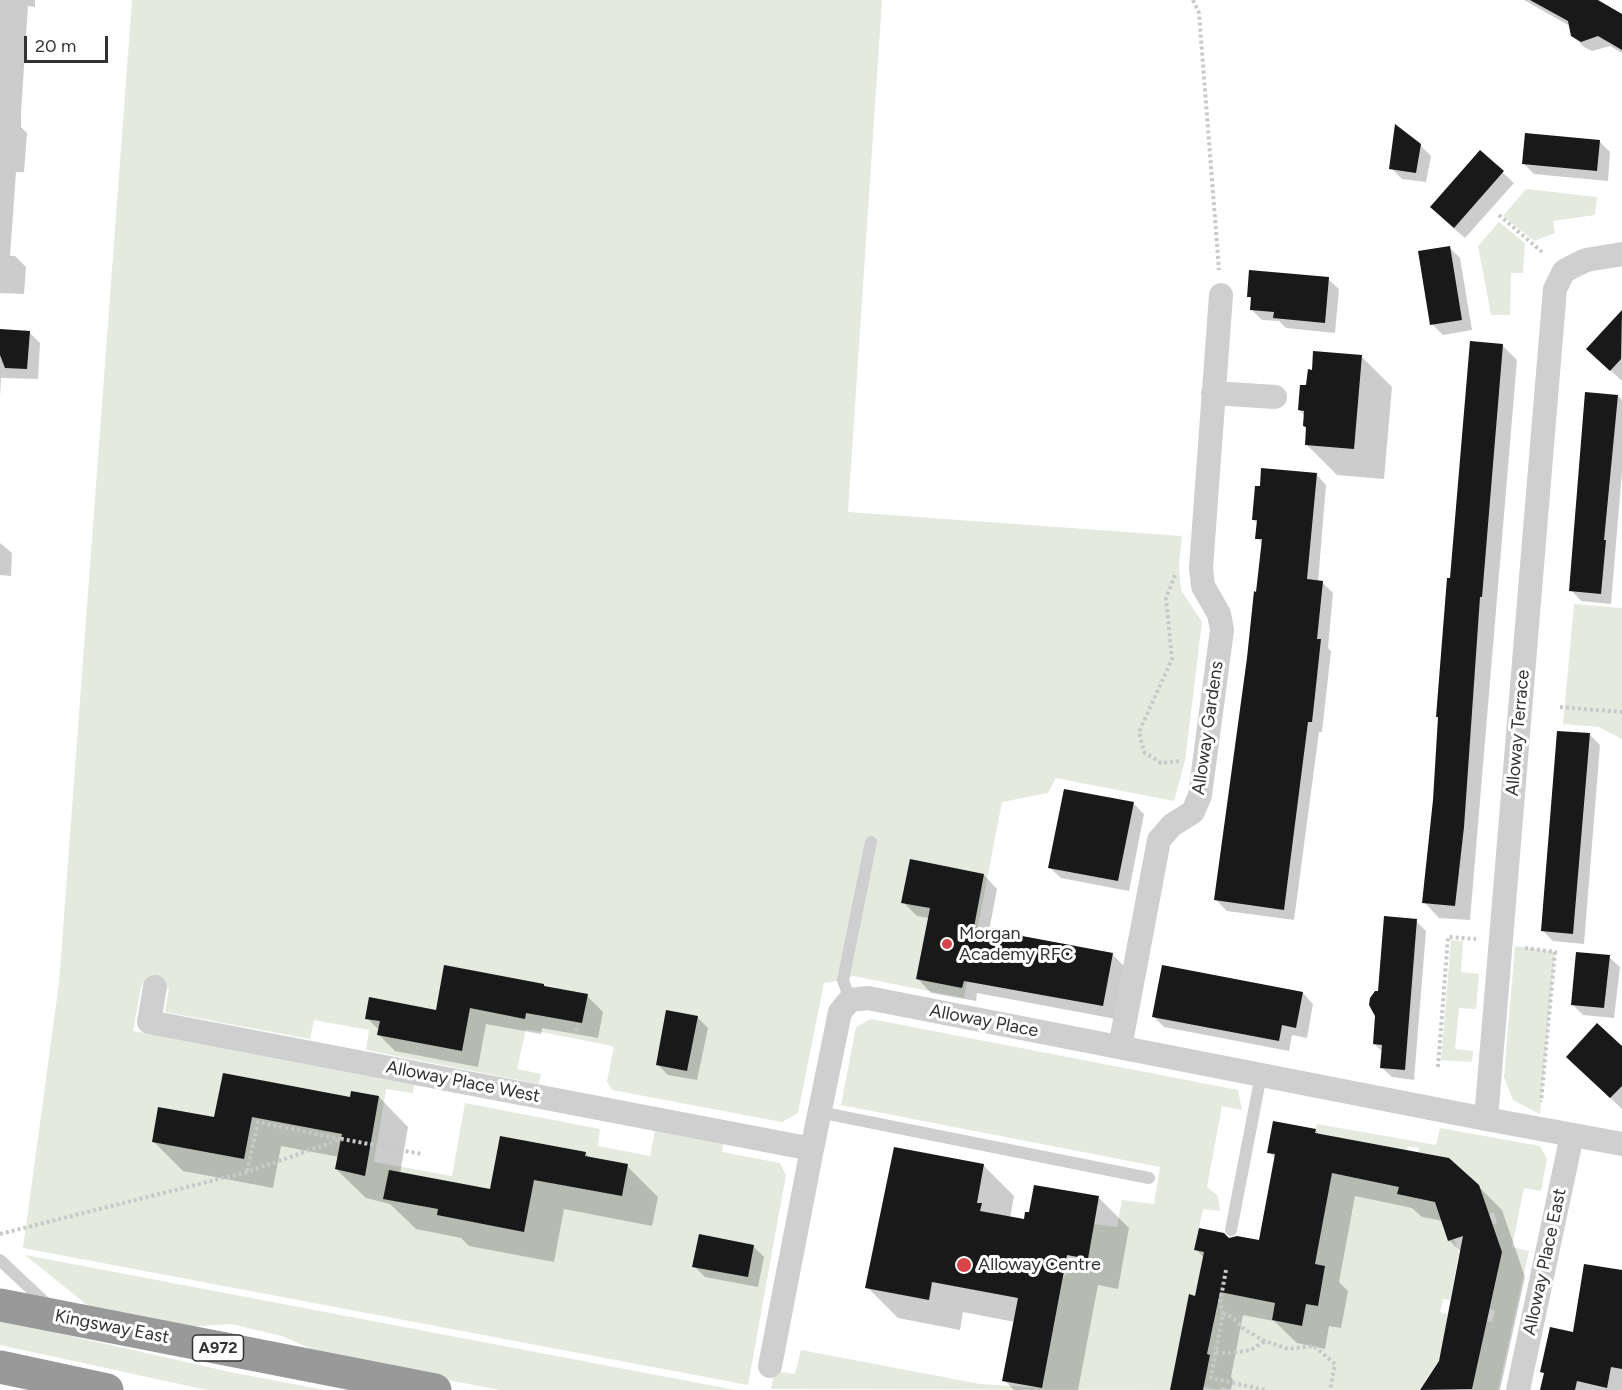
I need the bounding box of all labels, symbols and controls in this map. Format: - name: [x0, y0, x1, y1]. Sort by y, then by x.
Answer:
- scale bar: [27, 24, 111, 62]
- text: 20 m: [35, 35, 76, 57]
- street label: Alloway Gardens: [1188, 660, 1228, 796]
- street label: Alloway Terrace: [1502, 669, 1534, 797]
- place label: Morgan Academy RFC: [959, 923, 1073, 966]
- marker: Morgan Academy RFC: [940, 937, 954, 951]
- street label: Alloway Place: [928, 1000, 1040, 1042]
- street label: Alloway Place West: [384, 1056, 542, 1108]
- street label: Alloway Place East: [1519, 1187, 1571, 1337]
- place label: Alloway Centre: [978, 1254, 1101, 1276]
- marker: Alloway Centre: [955, 1256, 973, 1274]
- street label: Kingsway East: [53, 1305, 171, 1349]
- road number: A972: [192, 1335, 244, 1361]

